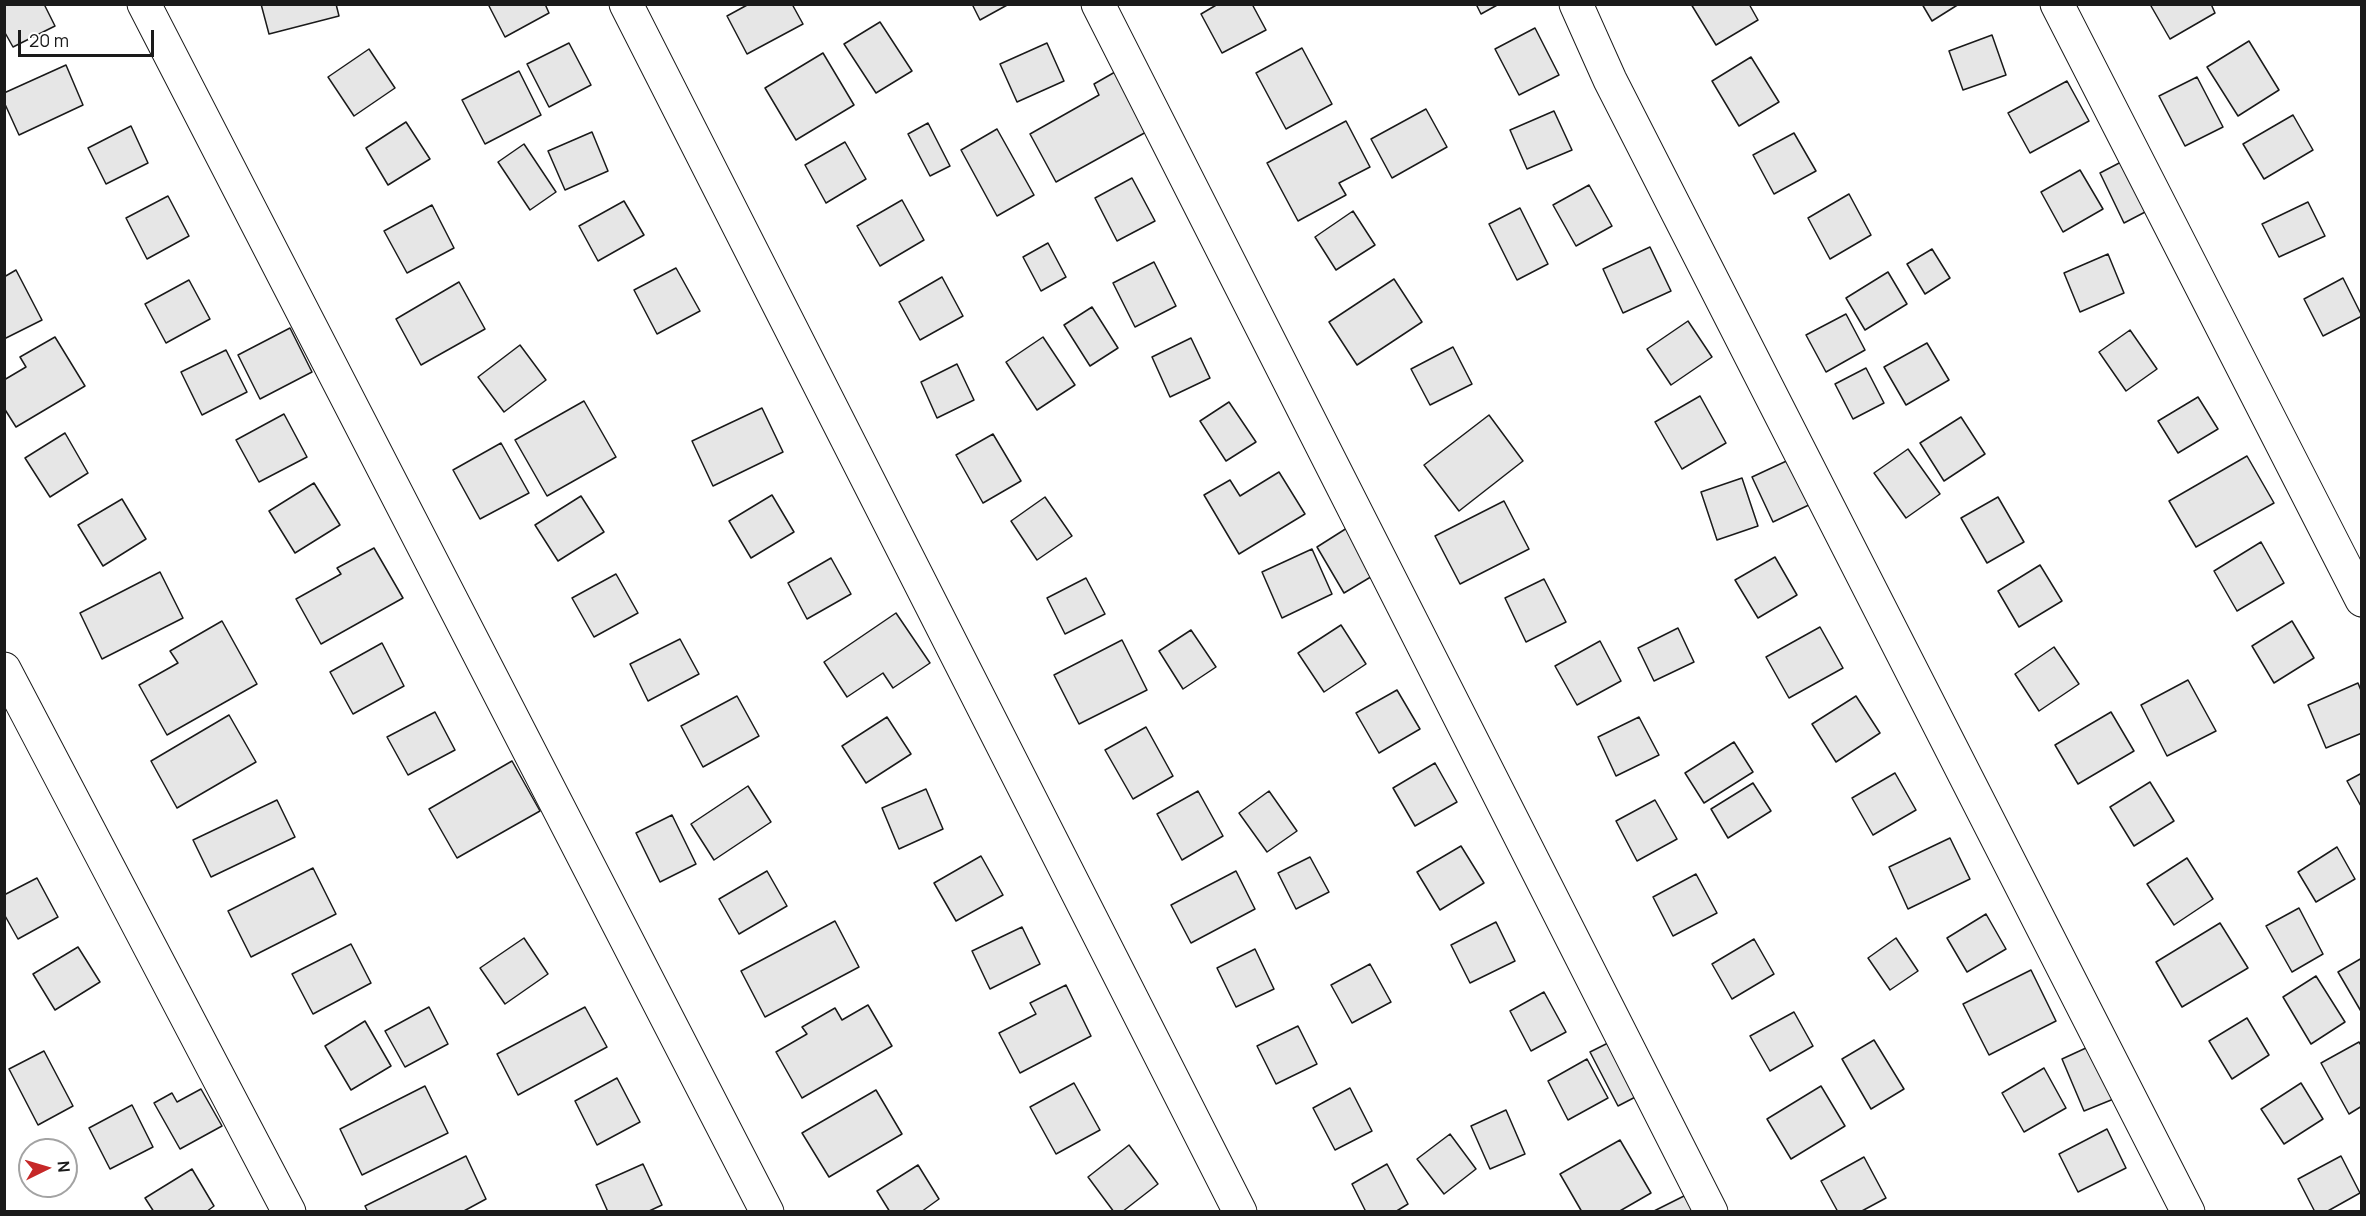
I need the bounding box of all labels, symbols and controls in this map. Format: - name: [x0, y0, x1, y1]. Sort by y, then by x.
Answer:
- scale bar: [21, 18, 158, 56]
- text: 20 m: [29, 28, 69, 52]
- north arrow: [18, 1138, 78, 1198]
- text: N: [52, 1160, 75, 1173]

